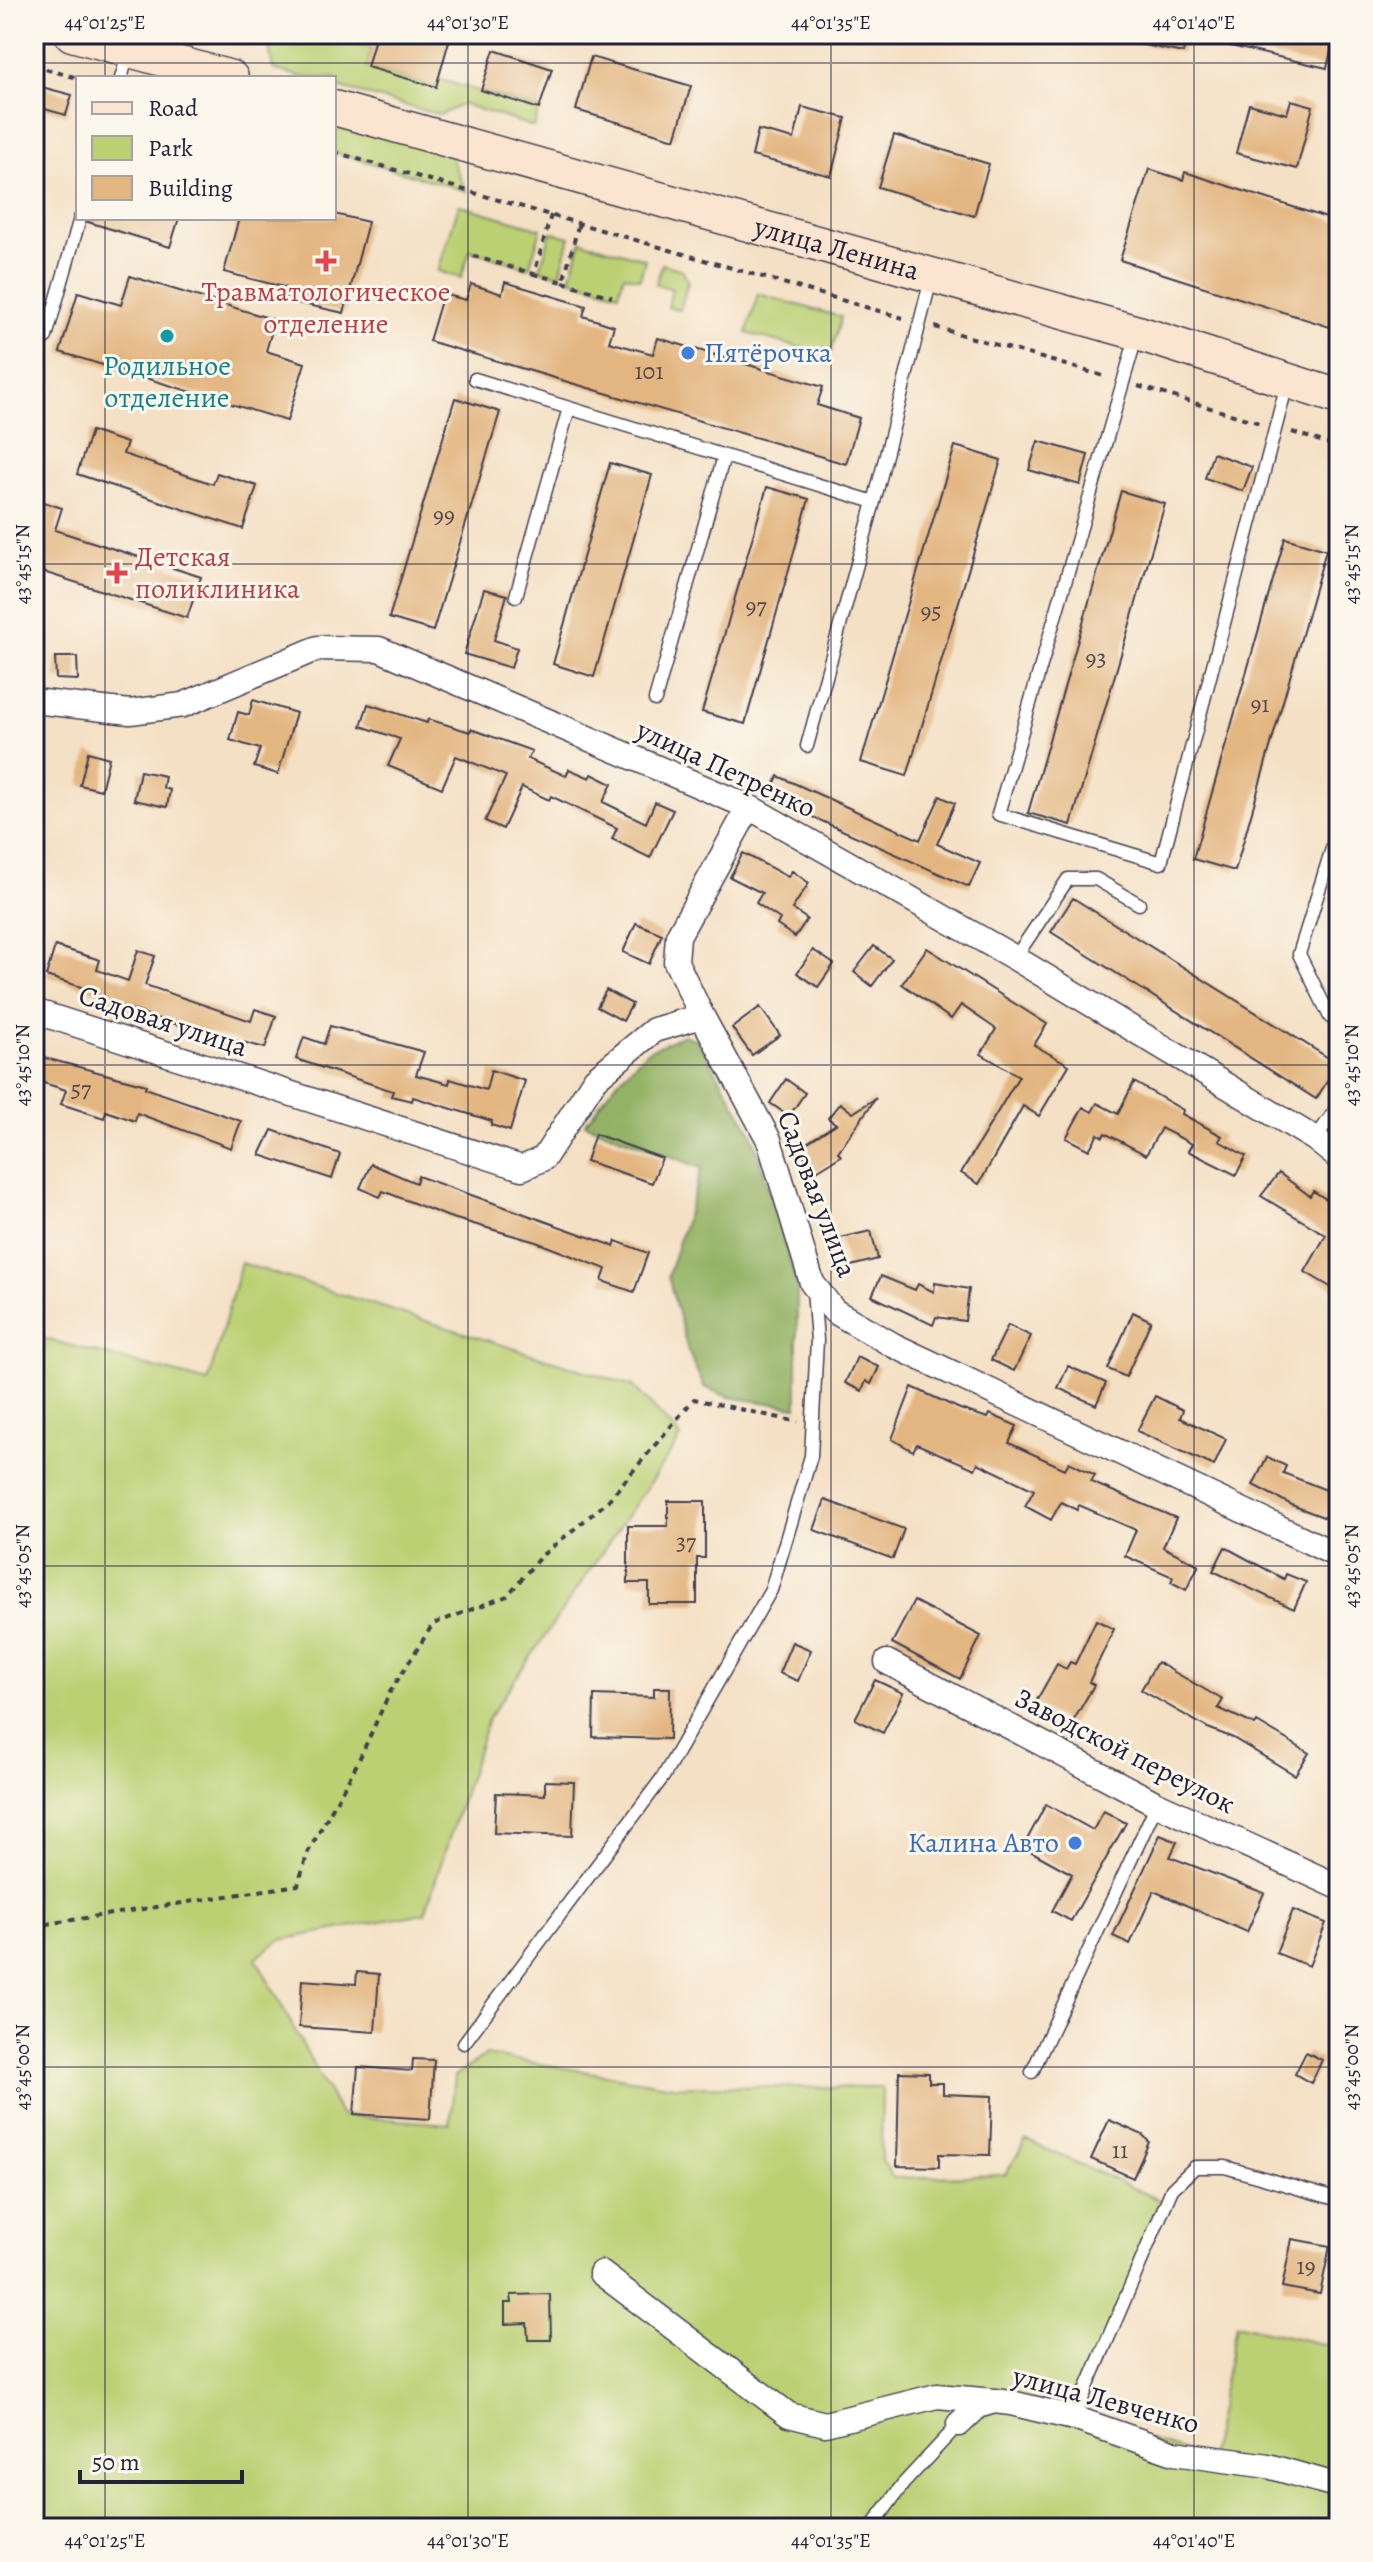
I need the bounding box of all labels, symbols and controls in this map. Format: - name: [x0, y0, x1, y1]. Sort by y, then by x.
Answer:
- text: 44°01'25"E: [64, 9, 146, 36]
- text: 44°01'30"E: [427, 9, 509, 36]
- text: 44°01'35"E: [791, 9, 871, 36]
- text: 44°01'40"E: [1153, 9, 1235, 36]
- legend: [76, 76, 336, 220]
- text: Road: [148, 92, 198, 124]
- text: Park: [148, 132, 193, 164]
- text: Building: [148, 172, 233, 204]
- street label: улица Ленина: [749, 207, 923, 290]
- marker: Травматологическое отделение: [315, 250, 337, 272]
- place label: Травматологическое отделение: [201, 273, 451, 343]
- marker: Родильное отделение: [158, 327, 176, 345]
- place label: Пятёрочка: [704, 334, 832, 372]
- marker: Пятёрочка: [679, 344, 697, 362]
- place label: Родильное отделение: [103, 347, 231, 417]
- house number: 101: [634, 355, 664, 387]
- house number: 99: [433, 499, 455, 531]
- text: 43°45'15"N: [9, 524, 36, 604]
- text: 43°45'15"N: [1338, 524, 1365, 604]
- place label: Детская поликлиника: [135, 538, 300, 608]
- marker: Детская поликлиника: [106, 562, 128, 584]
- house number: 97: [746, 590, 767, 622]
- house number: 95: [920, 595, 942, 627]
- house number: 93: [1086, 642, 1106, 674]
- house number: 91: [1250, 688, 1270, 720]
- street label: улица Петренко: [629, 710, 822, 827]
- street label: Садовая улица: [74, 976, 252, 1066]
- text: 43°45'10"N: [9, 1024, 36, 1106]
- text: 43°45'10"N: [1338, 1024, 1365, 1106]
- house number: 57: [71, 1073, 92, 1105]
- street label: Садовая улица: [768, 1105, 866, 1283]
- text: 43°45'05"N: [9, 1524, 36, 1608]
- text: 43°45'05"N: [1338, 1524, 1365, 1608]
- house number: 37: [676, 1526, 697, 1558]
- street label: Заводской переулок: [1008, 1679, 1242, 1823]
- place label: Калина Авто: [908, 1824, 1059, 1862]
- marker: Калина Авто: [1066, 1834, 1084, 1852]
- text: 43°45'00"N: [9, 2024, 36, 2110]
- text: 43°45'00"N: [1338, 2024, 1365, 2110]
- house number: 11: [1112, 2134, 1128, 2166]
- house number: 19: [1296, 2250, 1316, 2282]
- street label: улица Левченко: [1008, 2357, 1203, 2443]
- scale bar: [80, 2434, 242, 2484]
- text: 50 m: [92, 2446, 140, 2478]
- text: 44°01'25"E: [64, 2527, 146, 2554]
- text: 44°01'30"E: [427, 2527, 509, 2554]
- text: 44°01'35"E: [791, 2527, 871, 2554]
- text: 44°01'40"E: [1153, 2527, 1235, 2554]

